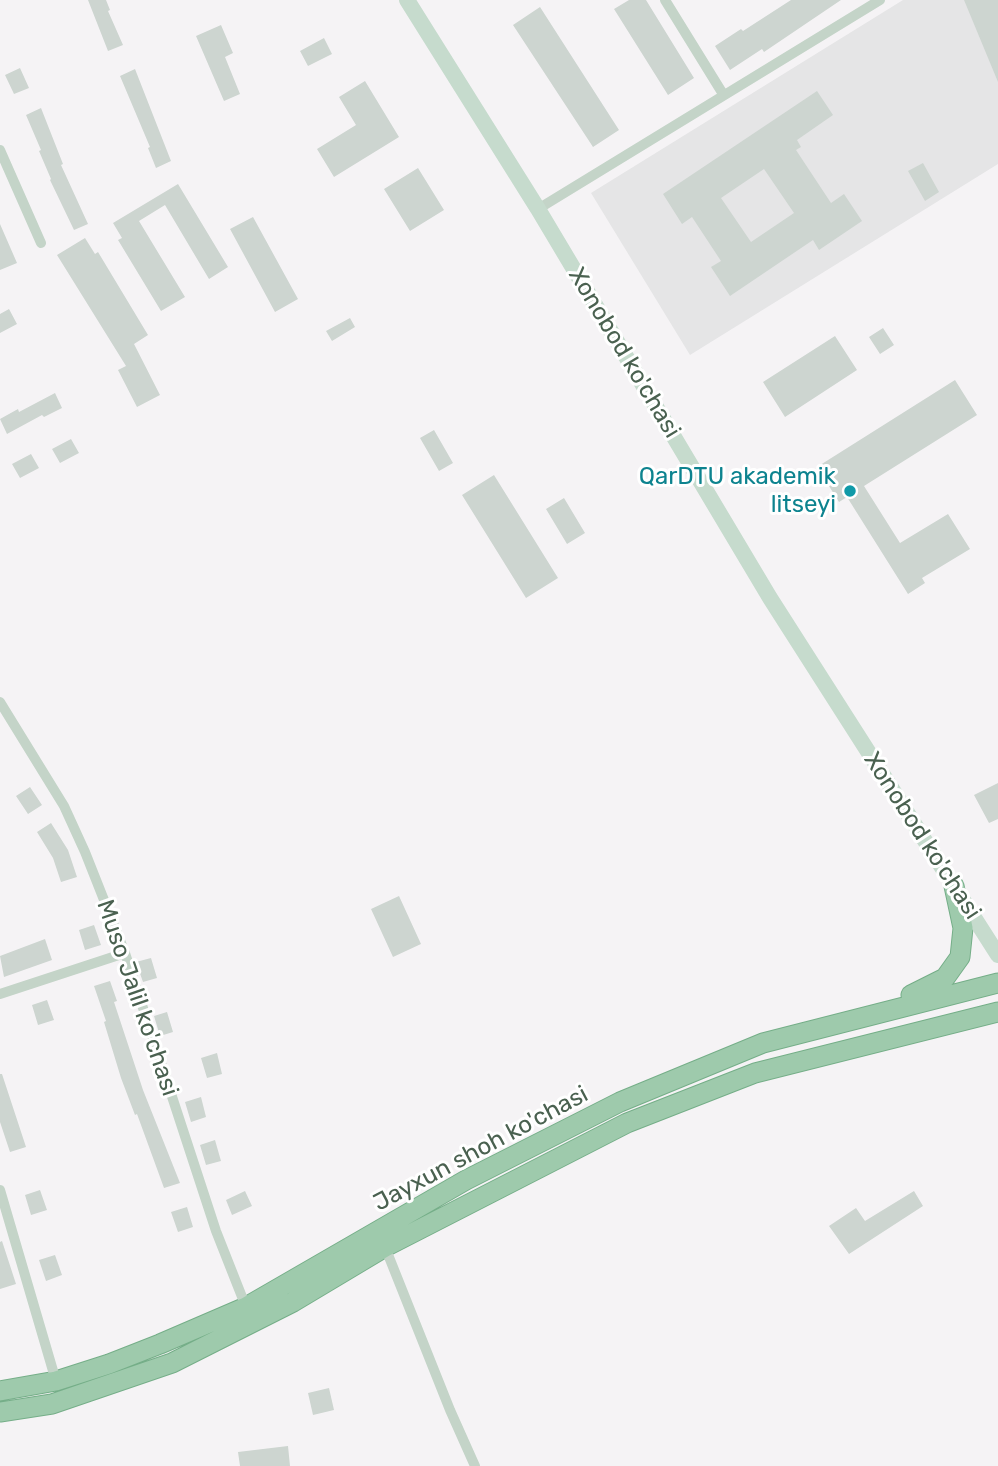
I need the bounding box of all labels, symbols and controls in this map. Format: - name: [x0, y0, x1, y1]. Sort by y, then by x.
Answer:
- street label: Xonobod ko'chasi: [562, 263, 686, 443]
- place label: QarDTU akademik litseyi: [639, 463, 836, 519]
- marker: QarDTU akademik litseyi: [842, 483, 858, 499]
- street label: Xonobod ko'chasi: [857, 747, 987, 925]
- street label: Muso Jalil ko'chasi: [90, 896, 184, 1100]
- street label: Jayxun shoh ko'chasi: [369, 1080, 593, 1218]

